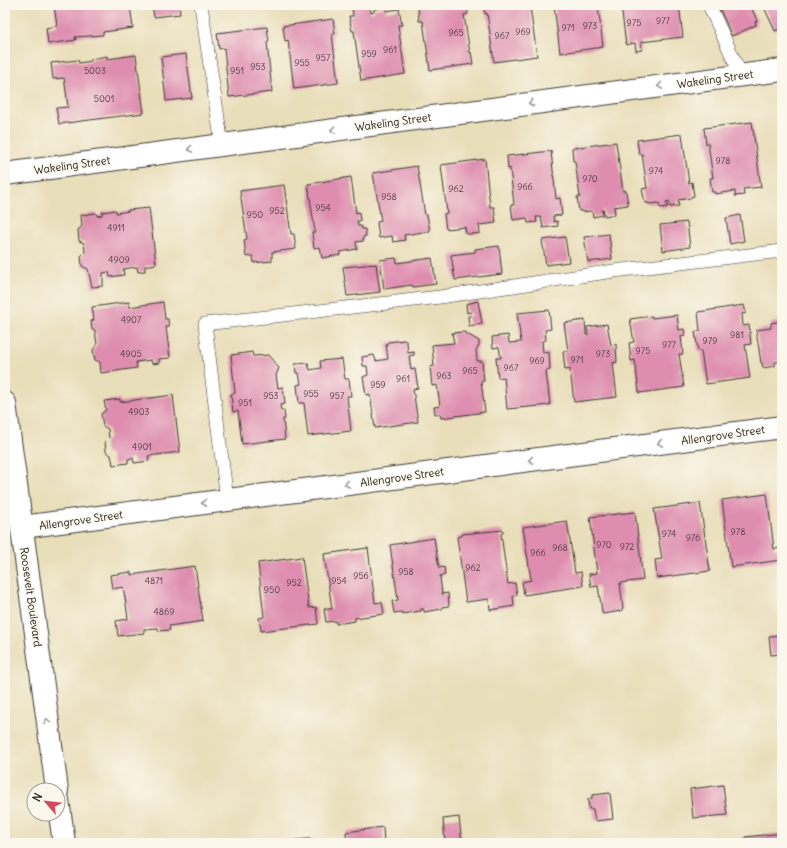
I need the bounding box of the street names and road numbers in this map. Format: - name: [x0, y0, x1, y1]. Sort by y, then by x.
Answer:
- street label: Wakeling Street: [676, 67, 754, 91]
- street label: Wakeling Street: [354, 110, 432, 134]
- street label: Wakeling Street: [33, 153, 111, 177]
- street label: Allengrove Street: [680, 422, 766, 448]
- street label: Allengrove Street: [359, 464, 445, 490]
- street label: Allengrove Street: [38, 507, 124, 533]
- street label: Roosevelt Boulevard: [17, 546, 45, 648]

